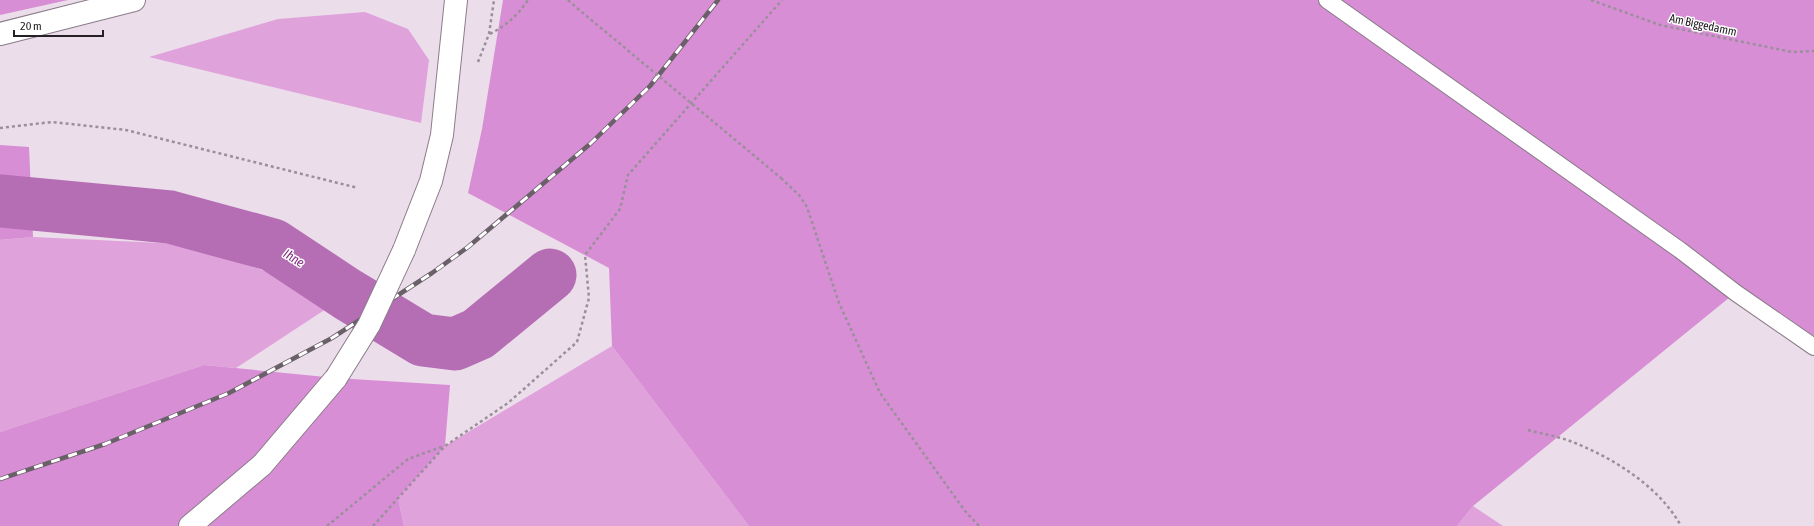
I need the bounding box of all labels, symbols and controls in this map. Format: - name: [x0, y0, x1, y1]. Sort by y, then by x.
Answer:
- street label: Am Biggedamm: [1668, 11, 1738, 39]
- scale bar: [14, 12, 103, 38]
- text: 20 m: [20, 19, 42, 33]
- water label: Ihne: [281, 246, 307, 270]

